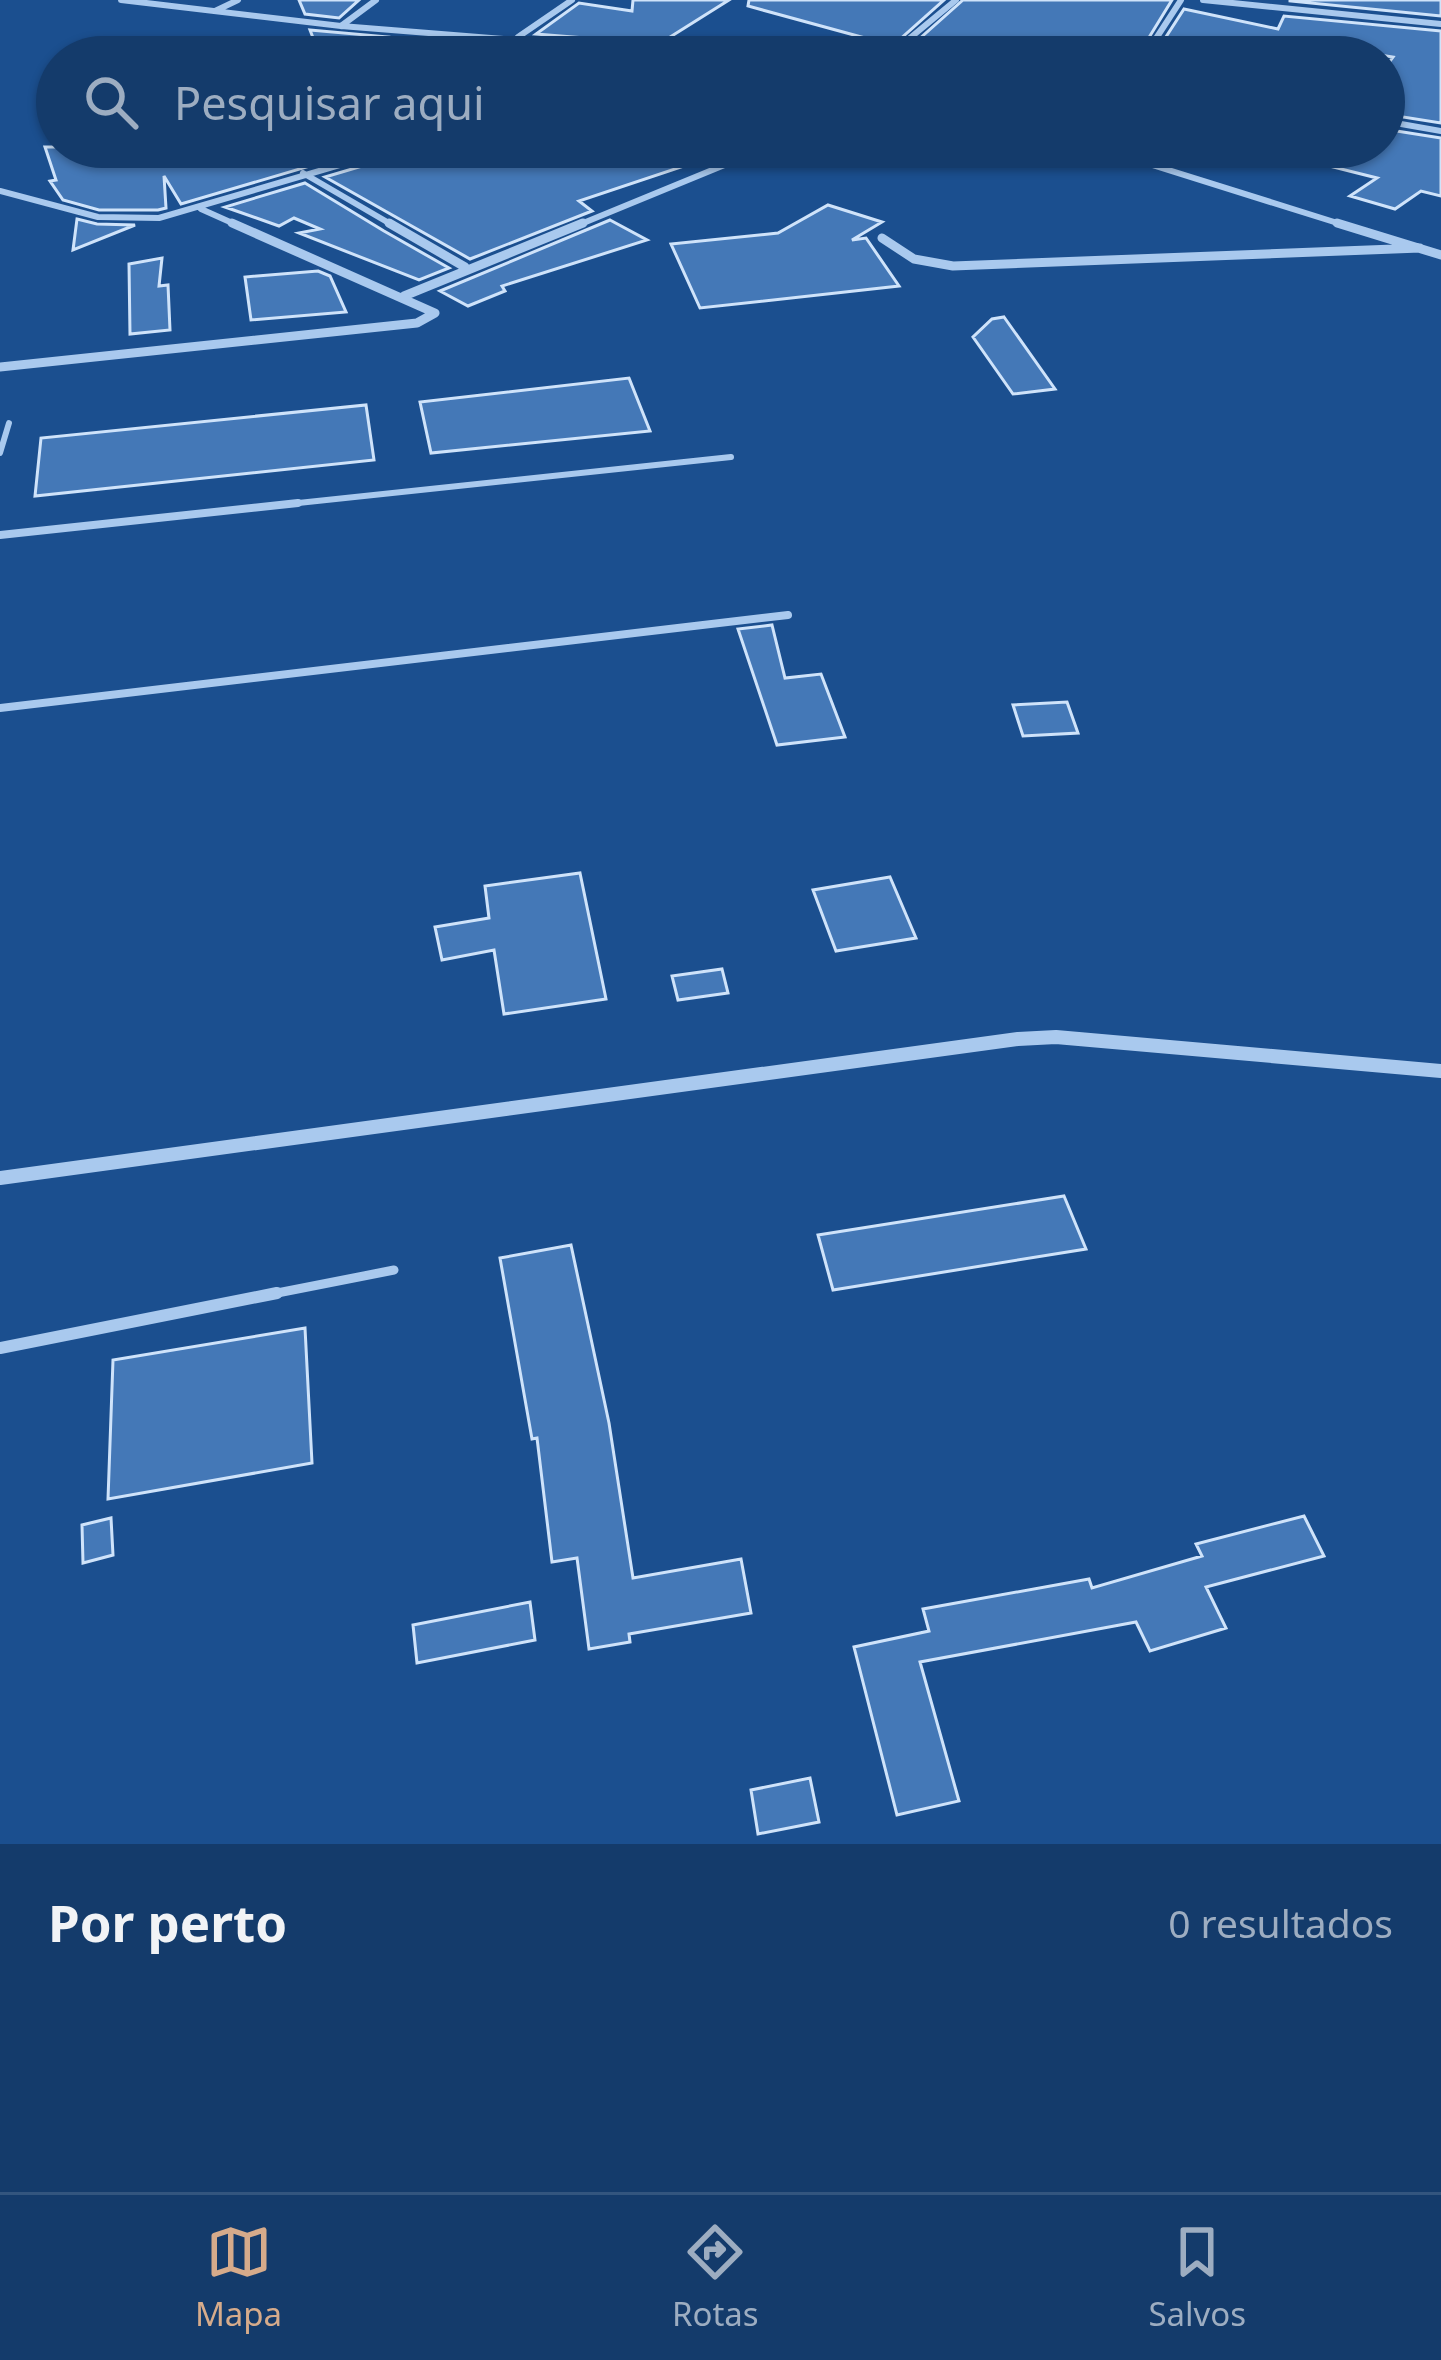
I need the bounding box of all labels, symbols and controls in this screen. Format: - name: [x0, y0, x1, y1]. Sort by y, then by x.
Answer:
- search box: [36, 36, 1405, 168]
- icon: search: [78, 69, 144, 135]
- text: Pesquisar aqui: [174, 72, 485, 133]
- text: Por perto: [48, 1887, 287, 1957]
- text: 0 resultados: [1168, 1896, 1393, 1949]
- tab: Mapa: [195, 2219, 282, 2336]
- tab: Rotas: [672, 2219, 759, 2336]
- tab: Salvos: [1148, 2219, 1246, 2336]

